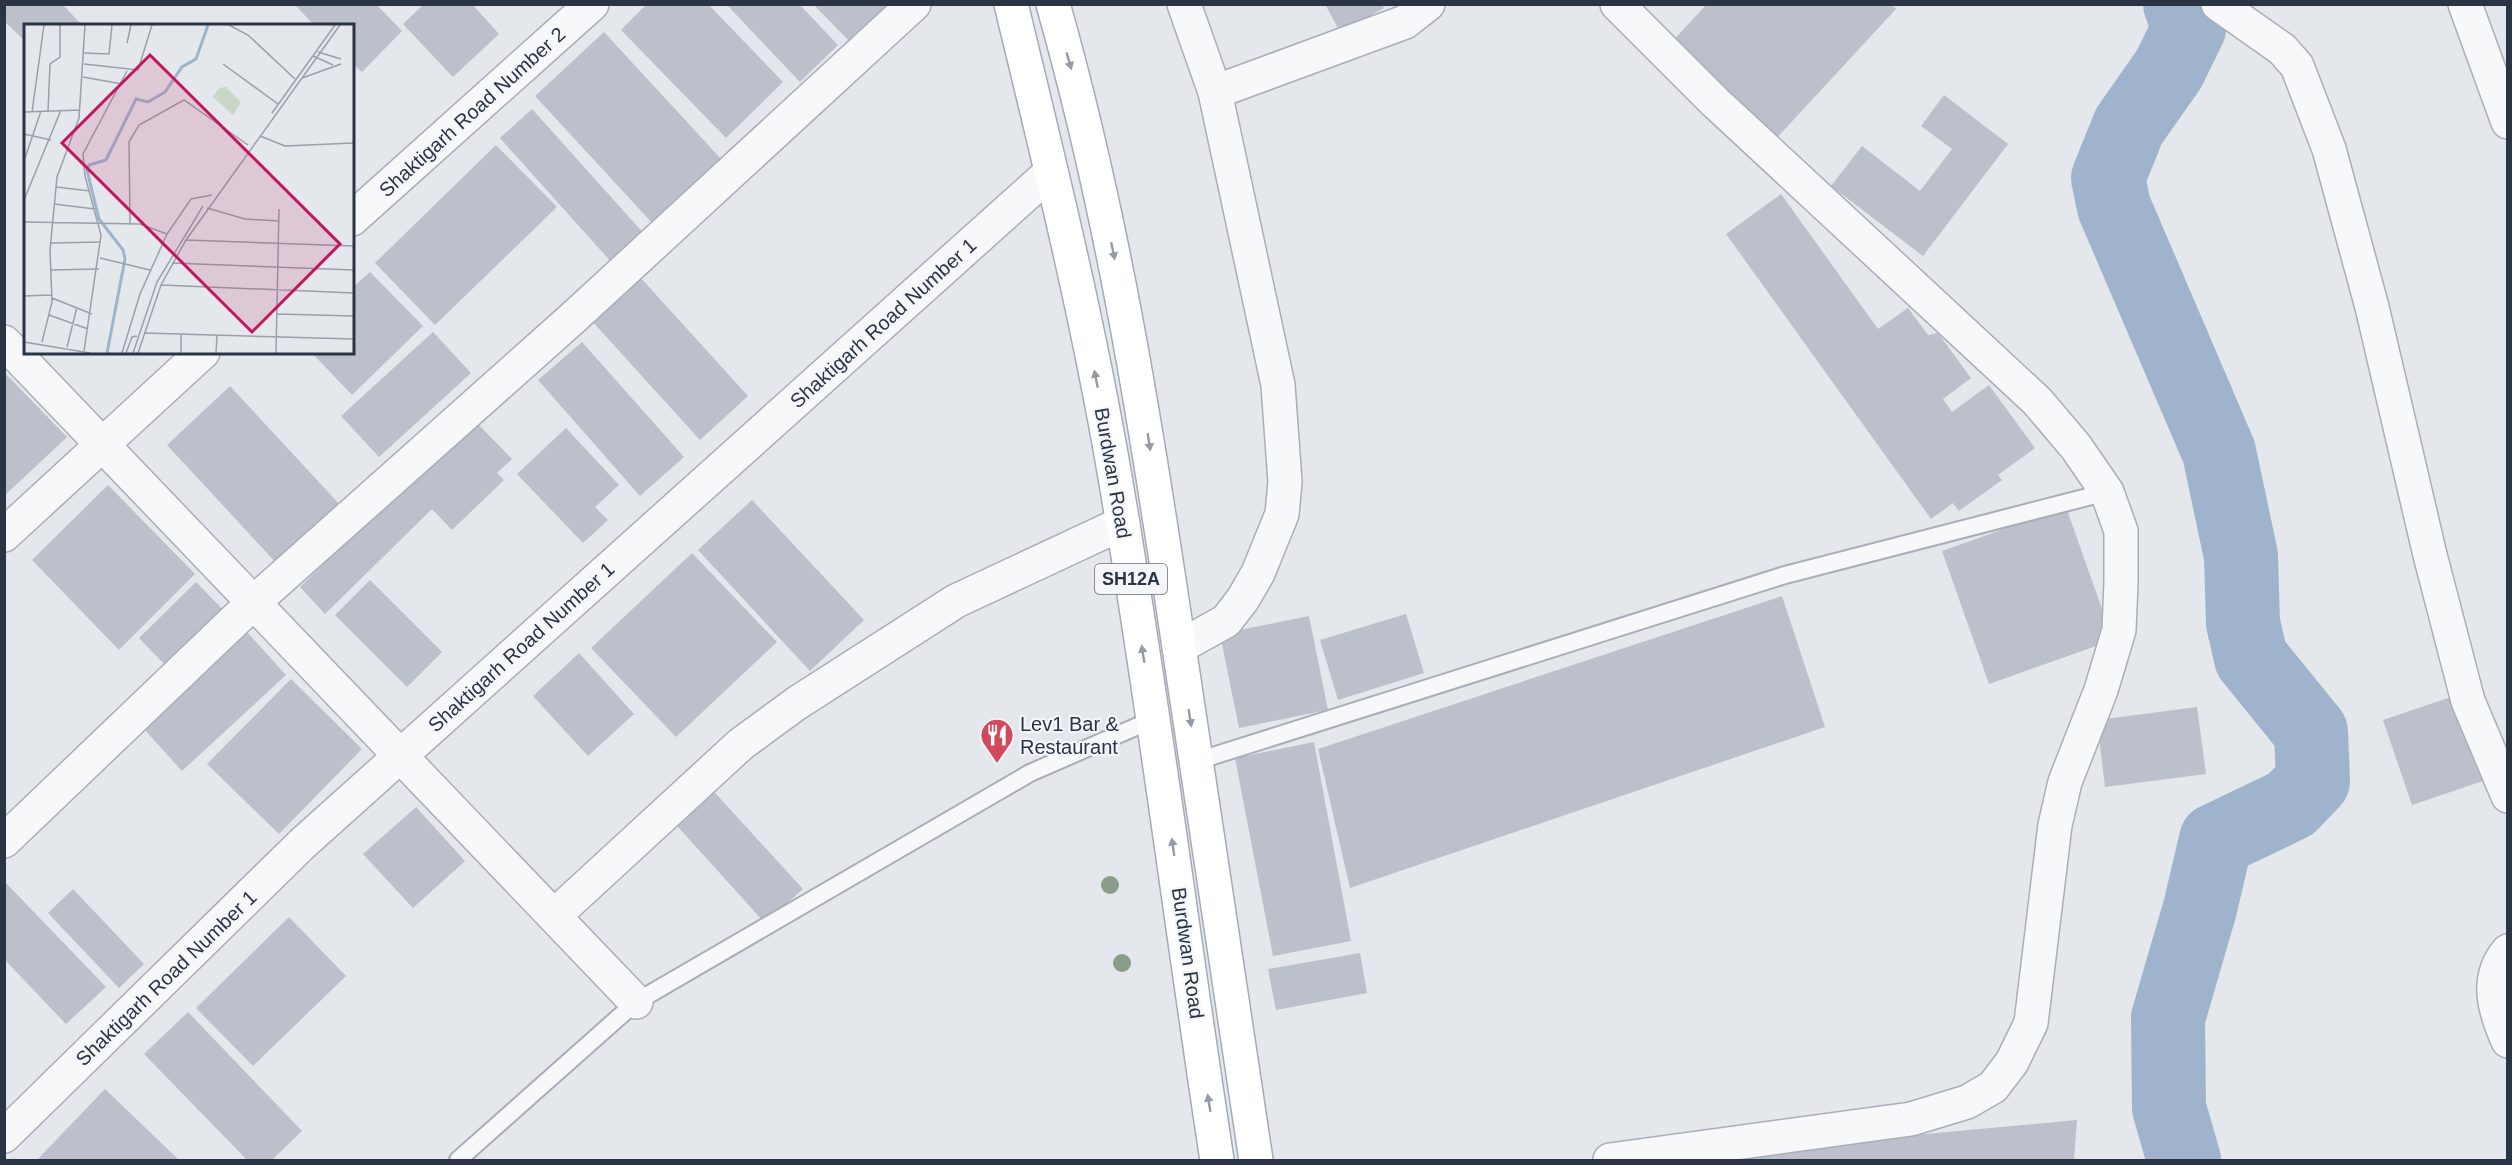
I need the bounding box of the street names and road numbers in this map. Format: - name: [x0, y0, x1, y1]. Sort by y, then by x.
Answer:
- street label: Shaktigarh Road Number 2: [375, 23, 569, 201]
- street label: Shaktigarh Road Number 1: [786, 234, 980, 412]
- street label: Burdwan Road: [1091, 406, 1135, 540]
- street label: Shaktigarh Road Number 1: [424, 558, 618, 736]
- road number: SH12A: [1095, 564, 1167, 594]
- street label: Shaktigarh Road Number 1: [71, 886, 261, 1070]
- street label: Burdwan Road: [1168, 886, 1208, 1020]

